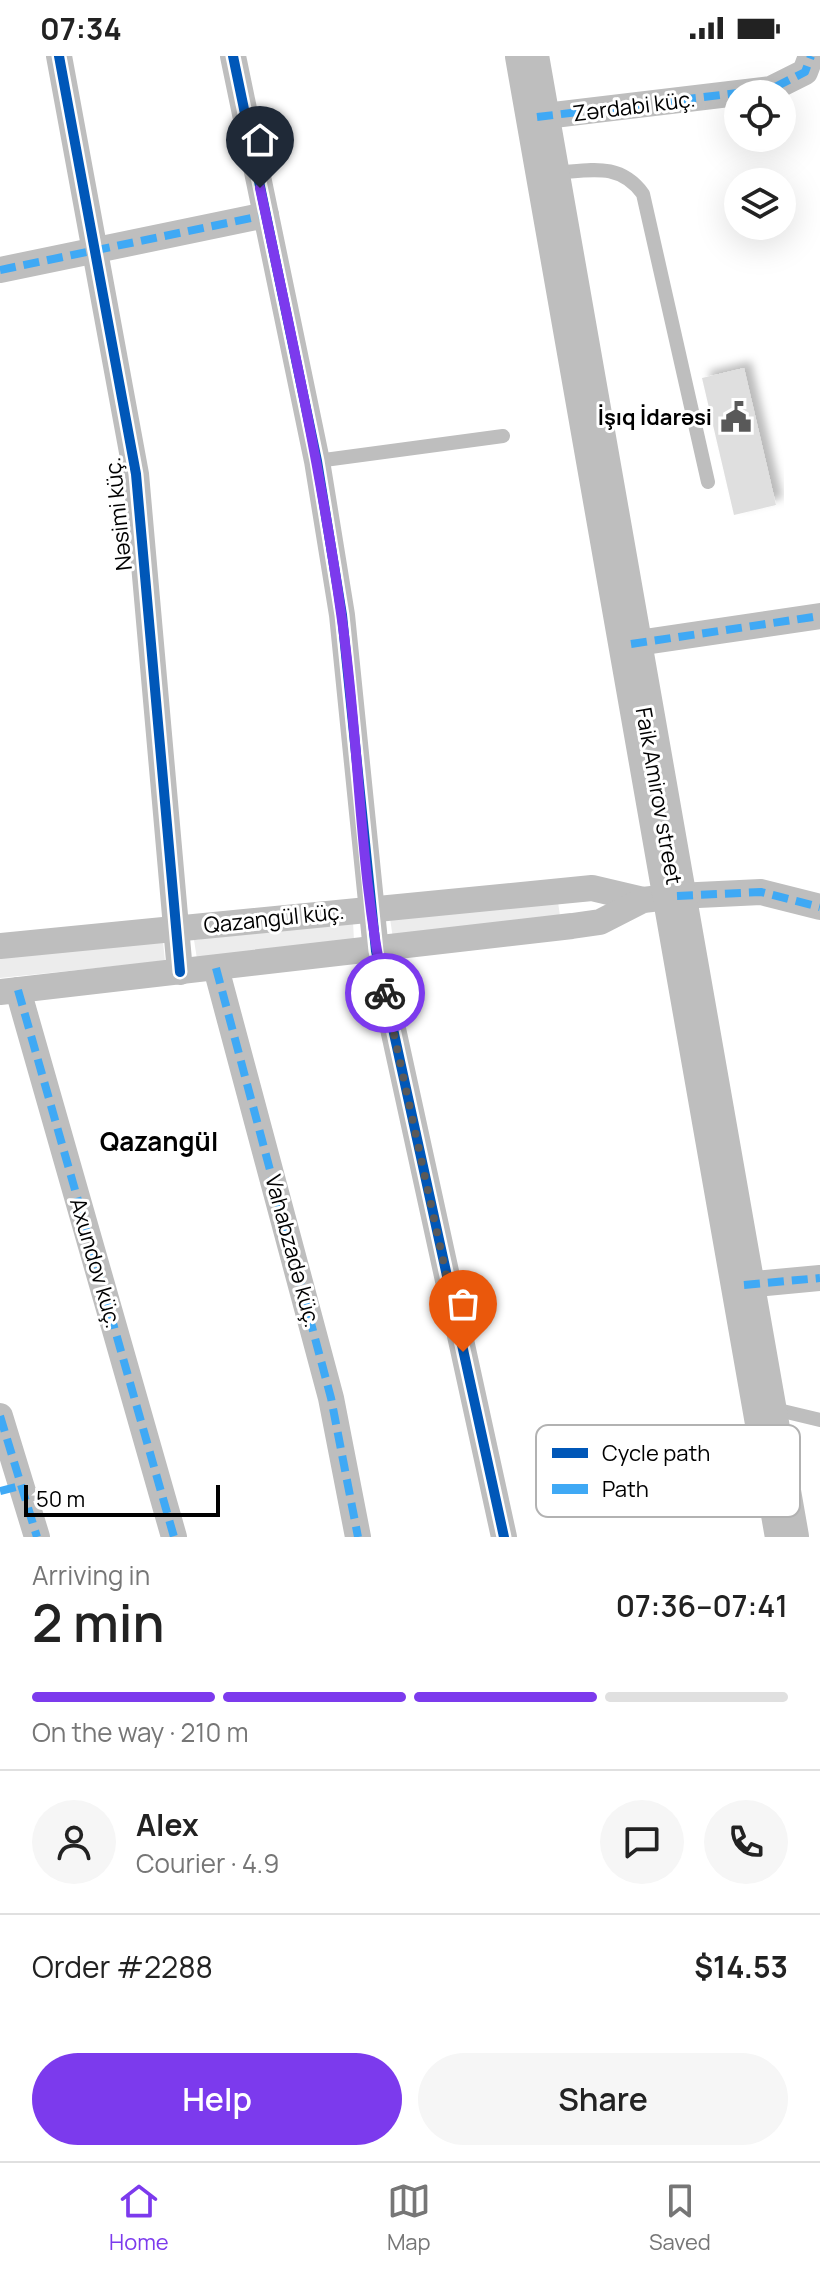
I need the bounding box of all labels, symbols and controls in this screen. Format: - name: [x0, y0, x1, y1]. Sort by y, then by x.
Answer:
- text: 07:34: [40, 8, 122, 49]
- map controls: [724, 80, 796, 240]
- button: locate: [724, 80, 796, 152]
- street label: Zərdabi küç.: [571, 84, 697, 128]
- pin: [226, 106, 294, 188]
- icon: home: [238, 118, 282, 162]
- button: layers: [724, 168, 796, 240]
- public building icon: İşıq İdarəsi: [719, 400, 753, 434]
- place label: İşıq İdarəsi: [598, 402, 712, 432]
- street label: Nəsimi küç.: [97, 456, 139, 572]
- street label: Faik Amirov street: [629, 705, 689, 887]
- street label: Qazangül küç.: [202, 896, 346, 940]
- courier: [345, 953, 425, 1033]
- icon: bike: [363, 971, 407, 1015]
- district label: Qazangül: [100, 1123, 218, 1159]
- street label: Vahabzadə küç.: [258, 1171, 328, 1331]
- street label: Axundov küç.: [63, 1194, 129, 1332]
- pin: [429, 1270, 497, 1352]
- icon: bag: [441, 1282, 485, 1326]
- legend: [536, 1425, 800, 1517]
- text: Cycle path: [602, 1438, 710, 1468]
- text: Path: [602, 1474, 649, 1504]
- scale bar: [24, 1481, 220, 1517]
- text: 50 m: [36, 1484, 85, 1514]
- text: Arriving in: [32, 1557, 150, 1593]
- text: 07:36–07:41: [616, 1585, 788, 1626]
- text: 2 min: [32, 1587, 165, 1658]
- text: On the way · 210 m: [32, 1714, 249, 1750]
- button: person: [32, 1800, 116, 1884]
- button: chat: [600, 1800, 684, 1884]
- button: phone: [704, 1800, 788, 1884]
- text: Alex: [136, 1804, 199, 1845]
- text: Courier · 4.9: [136, 1845, 279, 1881]
- text: Order #2288: [32, 1946, 213, 1987]
- text: $14.53: [694, 1946, 788, 1987]
- button: Help: [32, 2053, 402, 2145]
- button: Share: [418, 2053, 788, 2145]
- tab: Home: [109, 2179, 169, 2257]
- tab: Map: [387, 2179, 431, 2257]
- tab: Saved: [649, 2179, 711, 2257]

